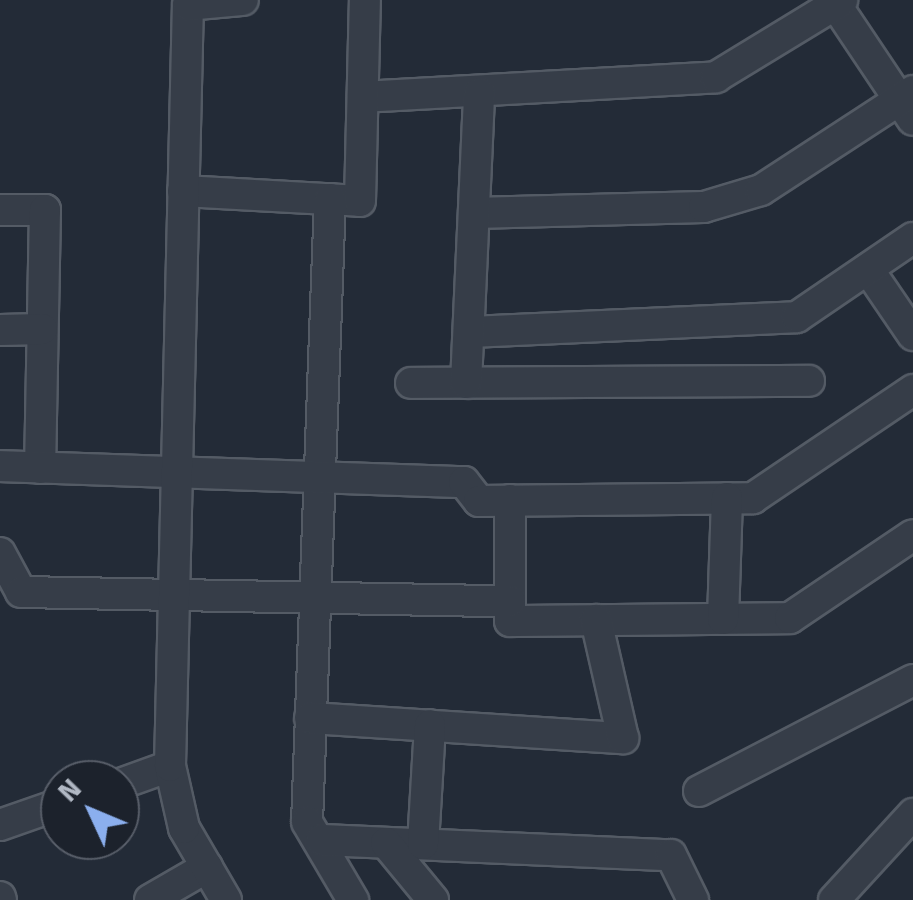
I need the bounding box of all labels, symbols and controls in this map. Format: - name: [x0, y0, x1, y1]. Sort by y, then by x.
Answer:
- north arrow: [40, 760, 140, 860]
- text: N: [51, 772, 88, 808]

